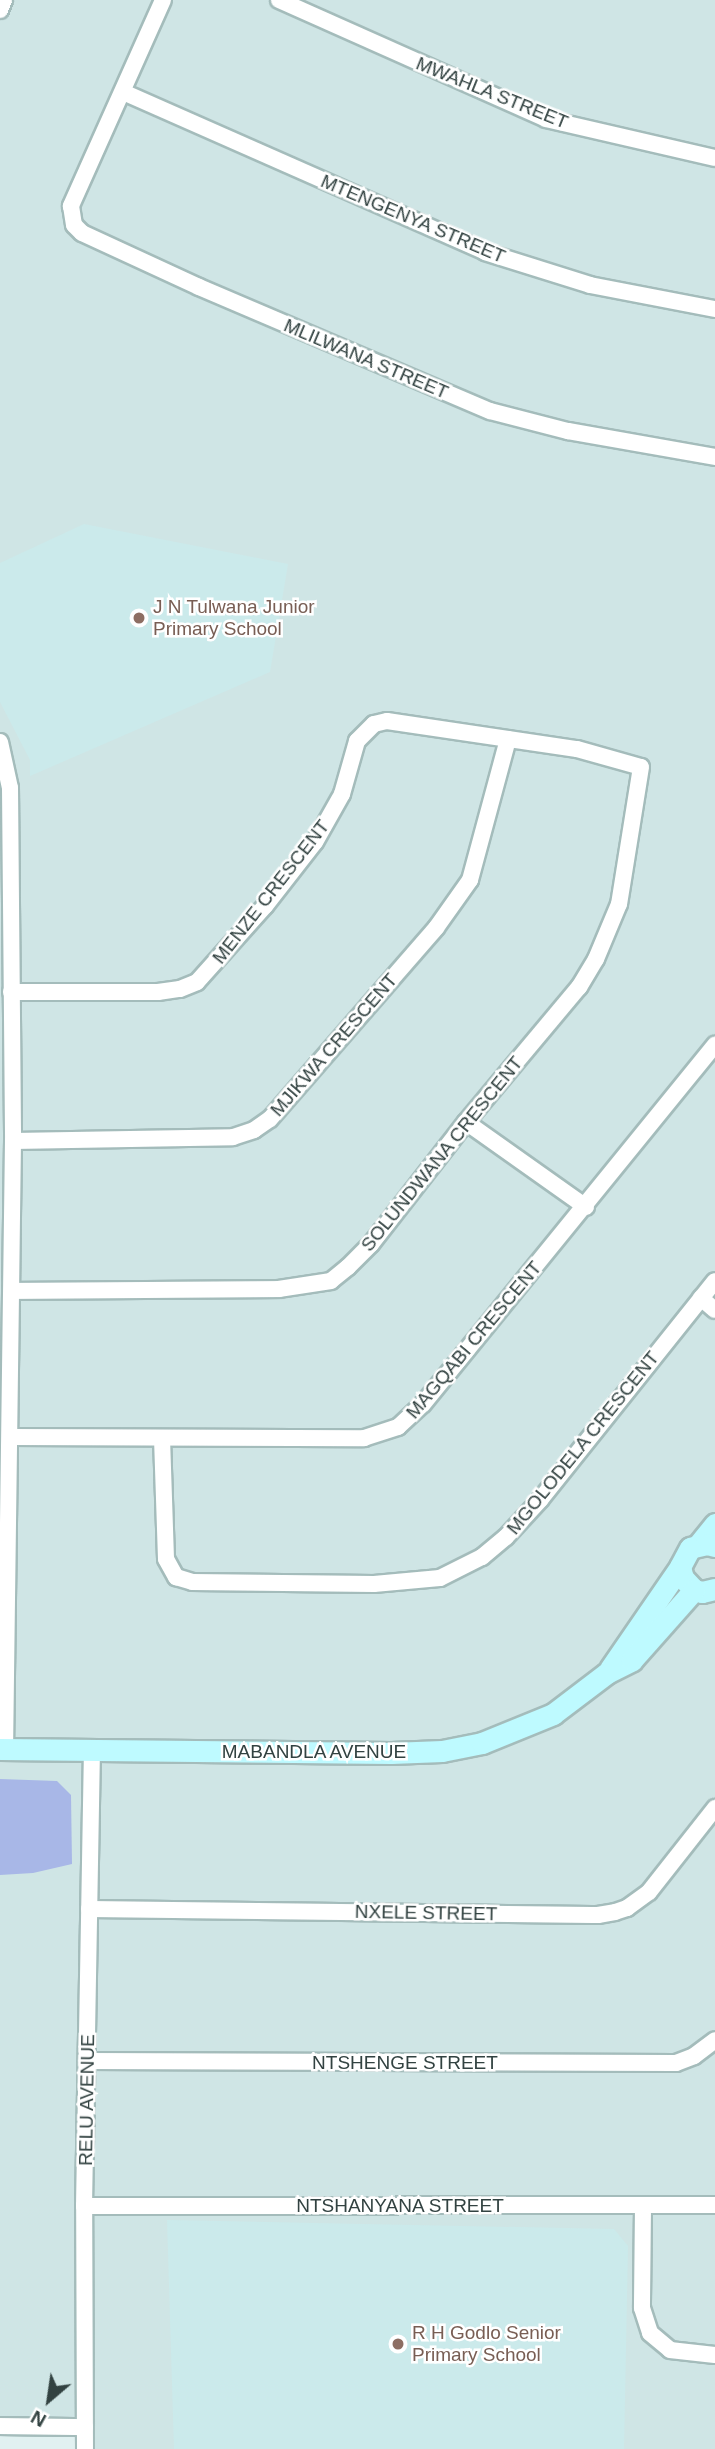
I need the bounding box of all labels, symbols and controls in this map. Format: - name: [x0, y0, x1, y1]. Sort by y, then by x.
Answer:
- street label: MWAHLA STREET: [412, 52, 572, 134]
- street label: MTENGENYA STREET: [317, 170, 509, 268]
- street label: MLILWANA STREET: [280, 314, 452, 404]
- place label: J N Tulwana Junior Primary School: [153, 596, 315, 640]
- marker: J N Tulwana Junior Primary School: [131, 610, 147, 626]
- street label: MENZE CRESCENT: [208, 816, 334, 968]
- street label: MJIKWA CRESCENT: [265, 968, 403, 1122]
- street label: SOLUNDWANA CRESCENT: [356, 1052, 528, 1256]
- street label: MAGQABI CRESCENT: [401, 1257, 547, 1423]
- street label: MGOLODELA CRESCENT: [502, 1346, 664, 1540]
- street label: MABANDLA AVENUE: [221, 1741, 407, 1763]
- street label: NXELE STREET: [355, 1900, 497, 1926]
- street label: RELU AVENUE: [74, 2033, 100, 2167]
- street label: NTSHENGE STREET: [312, 2052, 498, 2074]
- street label: NTSHANYANA STREET: [296, 2195, 504, 2217]
- place label: R H Godlo Senior Primary School: [412, 2322, 561, 2366]
- marker: R H Godlo Senior Primary School: [390, 2336, 406, 2352]
- north arrow: [14, 2365, 84, 2435]
- text: N: [27, 2406, 50, 2431]

